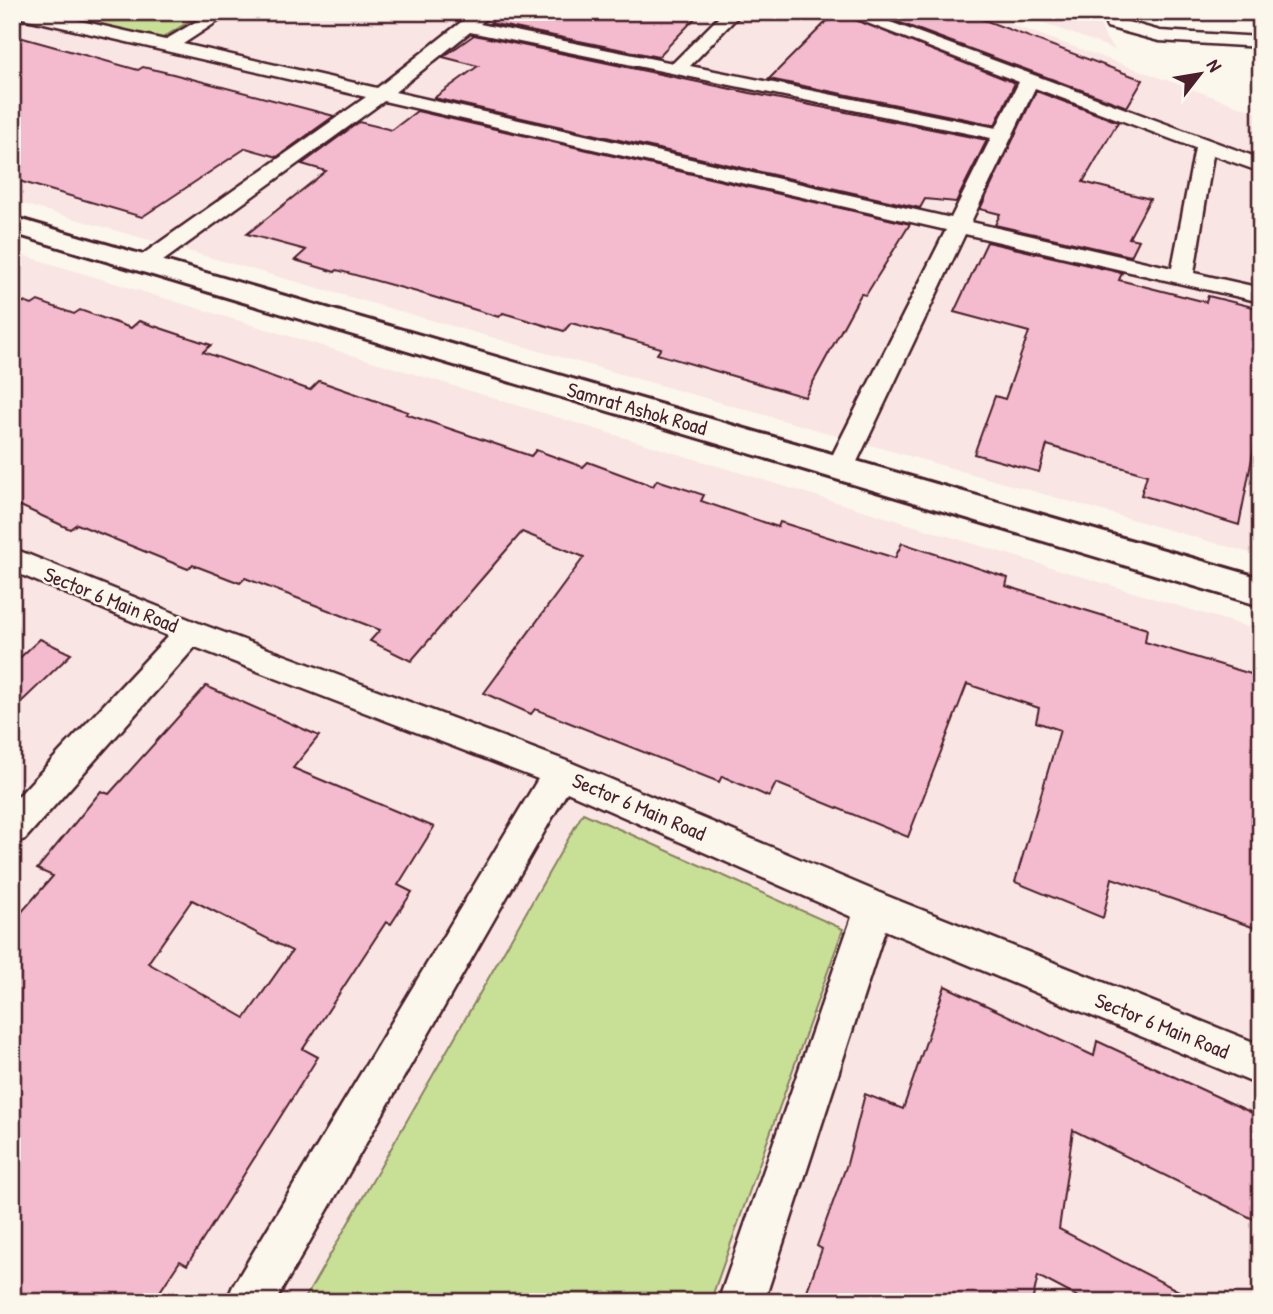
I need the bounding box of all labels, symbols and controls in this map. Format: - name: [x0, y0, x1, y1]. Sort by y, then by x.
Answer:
- north arrow: [1164, 38, 1234, 108]
- text: N: [1201, 54, 1228, 76]
- street label: Samrat Ashok Road: [564, 375, 710, 442]
- street label: Sector 6 Main Road: [40, 559, 183, 640]
- street label: Sector 6 Main Road: [568, 765, 710, 848]
- street label: Sector 6 Main Road: [1091, 985, 1234, 1066]

